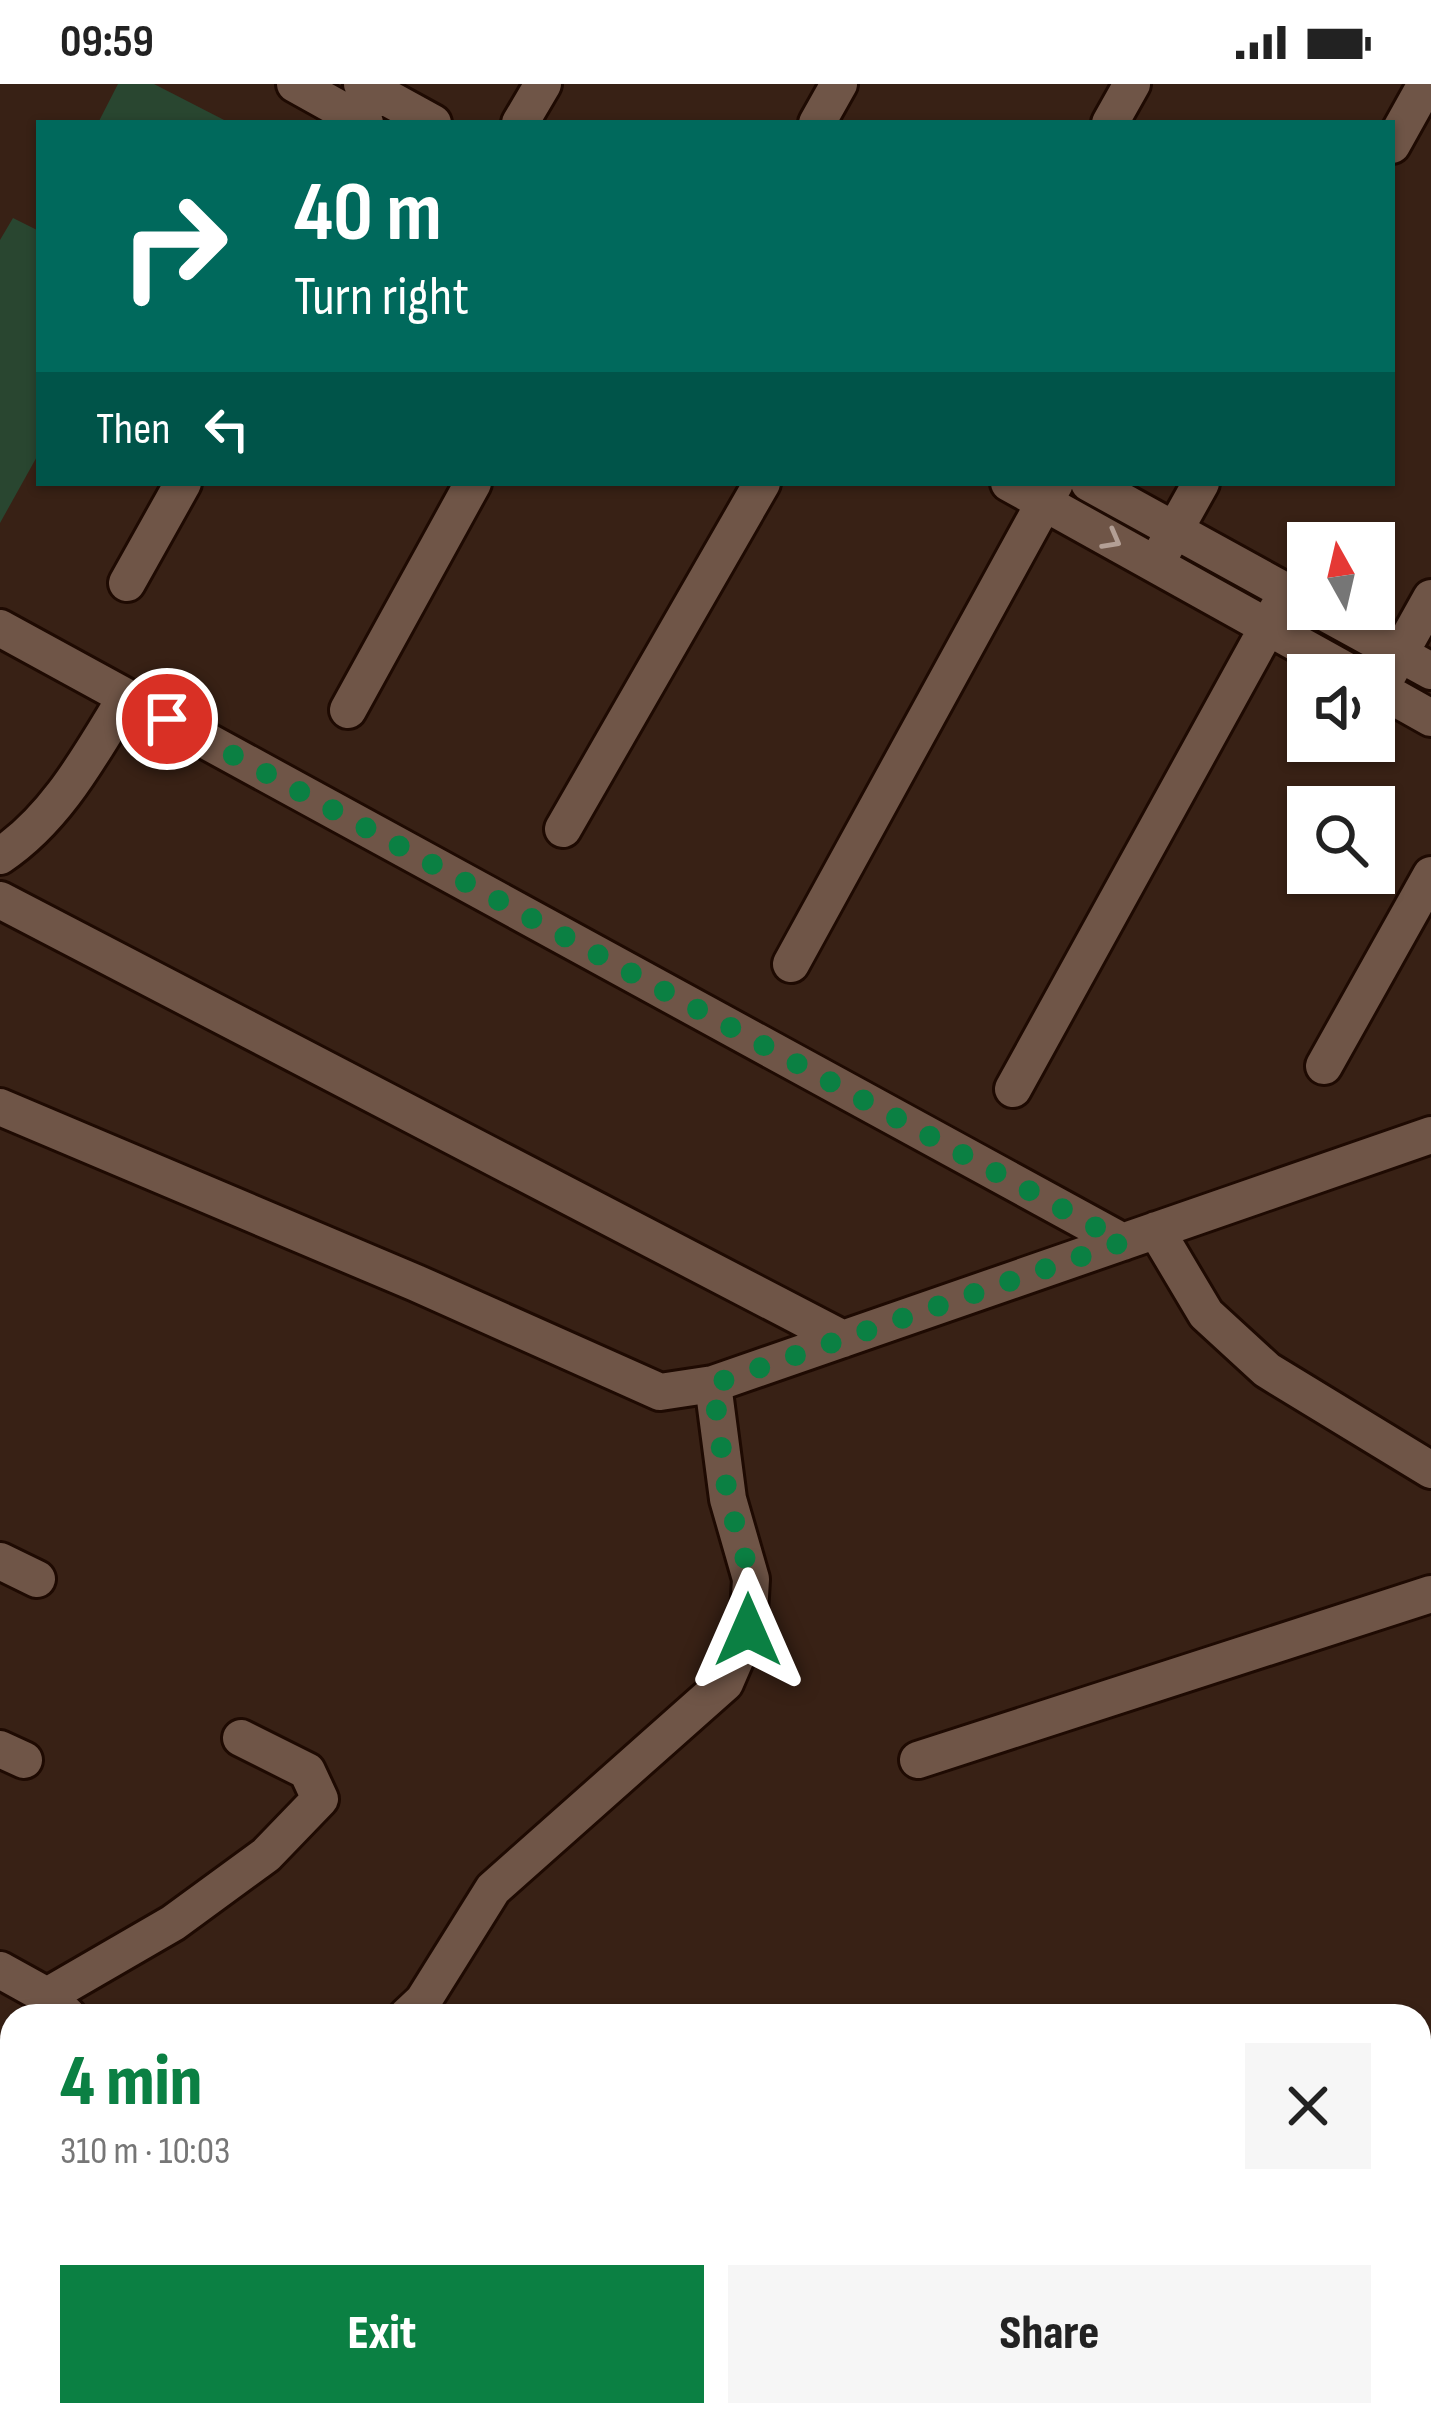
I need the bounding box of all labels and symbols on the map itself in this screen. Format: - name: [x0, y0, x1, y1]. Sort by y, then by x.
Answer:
- north arrow: [1287, 522, 1395, 630]
- one-way arrow: [1099, 526, 1120, 549]
- pin: [116, 668, 218, 770]
- position arrow: [685, 1567, 811, 1693]

